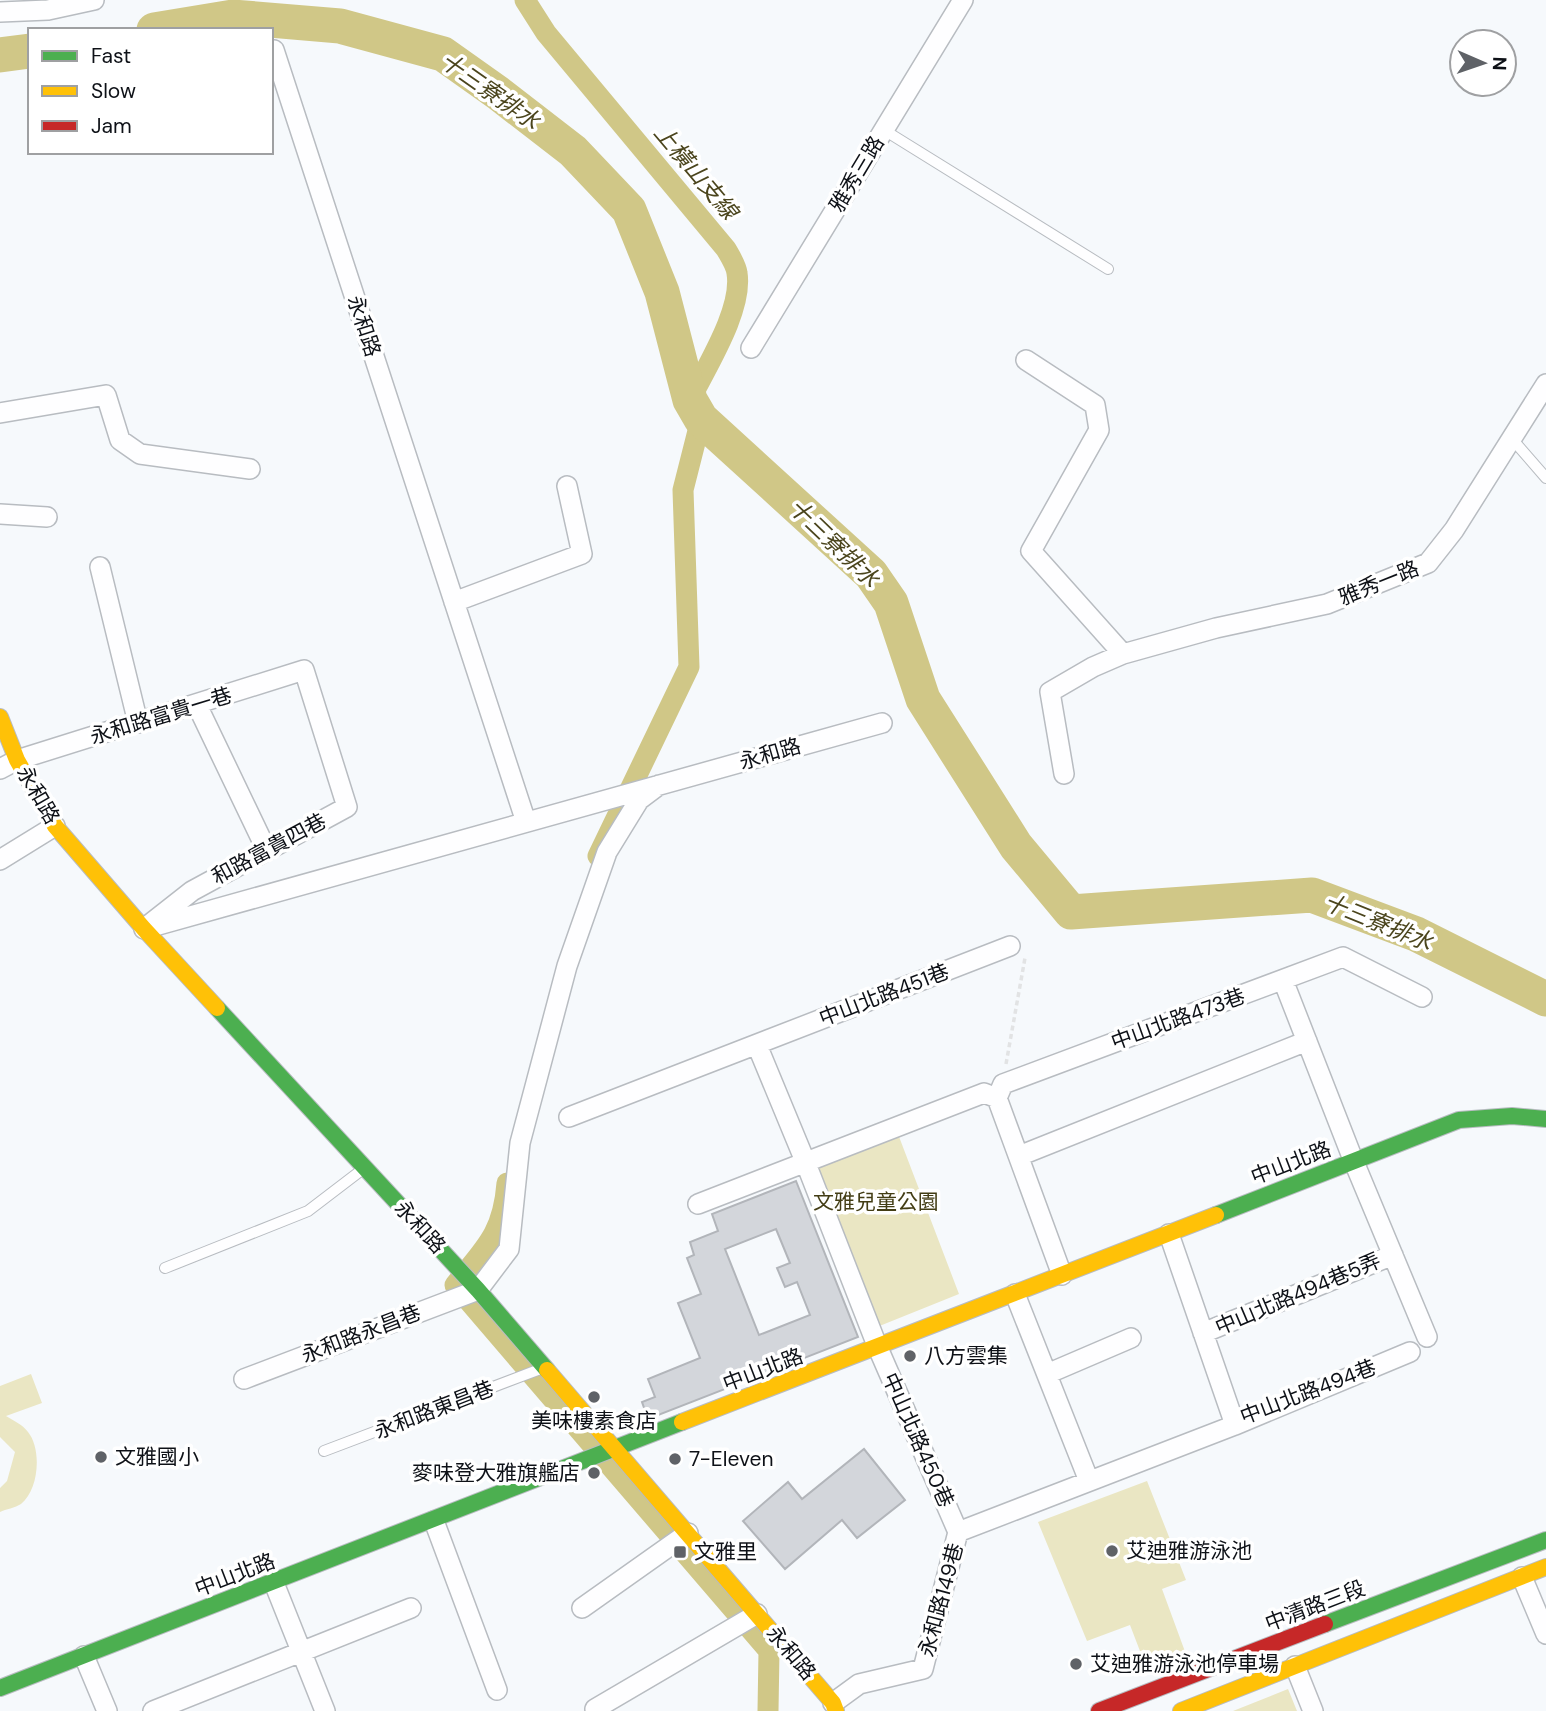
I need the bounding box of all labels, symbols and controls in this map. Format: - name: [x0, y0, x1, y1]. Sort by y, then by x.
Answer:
- legend: [28, 28, 273, 154]
- north arrow: [1448, 28, 1518, 98]
- text: Fast: [91, 42, 131, 70]
- water label: 十三寮排水: [434, 46, 547, 137]
- text: N: [1487, 56, 1512, 71]
- text: Slow: [91, 77, 136, 105]
- text: Jam: [91, 112, 132, 140]
- water label: 上橫山支線: [648, 118, 746, 228]
- street label: 雅秀三路: [823, 131, 891, 217]
- street label: 永和路: [341, 292, 387, 360]
- water label: 十三寮排水: [782, 492, 887, 594]
- street label: 雅秀一路: [1335, 554, 1423, 612]
- street label: 永和路富貴一巷: [87, 681, 235, 751]
- street label: 永和路: [736, 732, 804, 776]
- street label: 永和路: [10, 761, 66, 829]
- street label: 和路富貴四巷: [207, 807, 331, 891]
- water label: 十三寮排水: [1319, 887, 1438, 958]
- street label: 中山北路451巷: [815, 957, 953, 1033]
- street label: 中山北路473巷: [1107, 982, 1249, 1056]
- street label: 中山北路: [1247, 1135, 1335, 1191]
- park label: 文雅兒童公園: [813, 1188, 939, 1216]
- street label: 永和路: [388, 1194, 452, 1260]
- street label: 中山北路494巷5弄: [1211, 1246, 1385, 1342]
- street label: 永和路永昌巷: [297, 1298, 425, 1370]
- street label: 中山北路: [719, 1342, 807, 1398]
- place label: 八方雲集: [924, 1342, 1008, 1370]
- marker: 八方雲集: [902, 1348, 918, 1364]
- street label: 中山北路494巷: [1236, 1353, 1380, 1431]
- street label: 中山北路450巷: [876, 1368, 960, 1512]
- street label: 永和路東昌巷: [370, 1374, 498, 1446]
- marker: 美味樓素食店: [586, 1389, 602, 1405]
- place label: 美味樓素食店: [531, 1407, 657, 1435]
- place label: 文雅國小: [115, 1443, 199, 1471]
- place label: 7-Eleven: [689, 1445, 773, 1473]
- marker: 文雅國小: [93, 1449, 109, 1465]
- marker: 7-Eleven: [667, 1451, 683, 1467]
- place label: 麥味登大雅旗艦店: [412, 1459, 580, 1487]
- marker: 麥味登大雅旗艦店: [586, 1465, 602, 1481]
- place label: 艾迪雅游泳池: [1126, 1537, 1252, 1565]
- place label: 文雅里: [694, 1538, 757, 1566]
- street label: 永和路149巷: [912, 1540, 970, 1660]
- marker: 艾迪雅游泳池: [1104, 1543, 1120, 1559]
- marker: 文雅里: [672, 1544, 688, 1560]
- street label: 中山北路: [191, 1547, 279, 1603]
- street label: 中清路三段: [1261, 1574, 1369, 1638]
- street label: 永和路: [760, 1620, 822, 1686]
- place label: 艾迪雅游泳池停車場: [1090, 1650, 1279, 1678]
- marker: 艾迪雅游泳池停車場: [1068, 1656, 1084, 1672]

